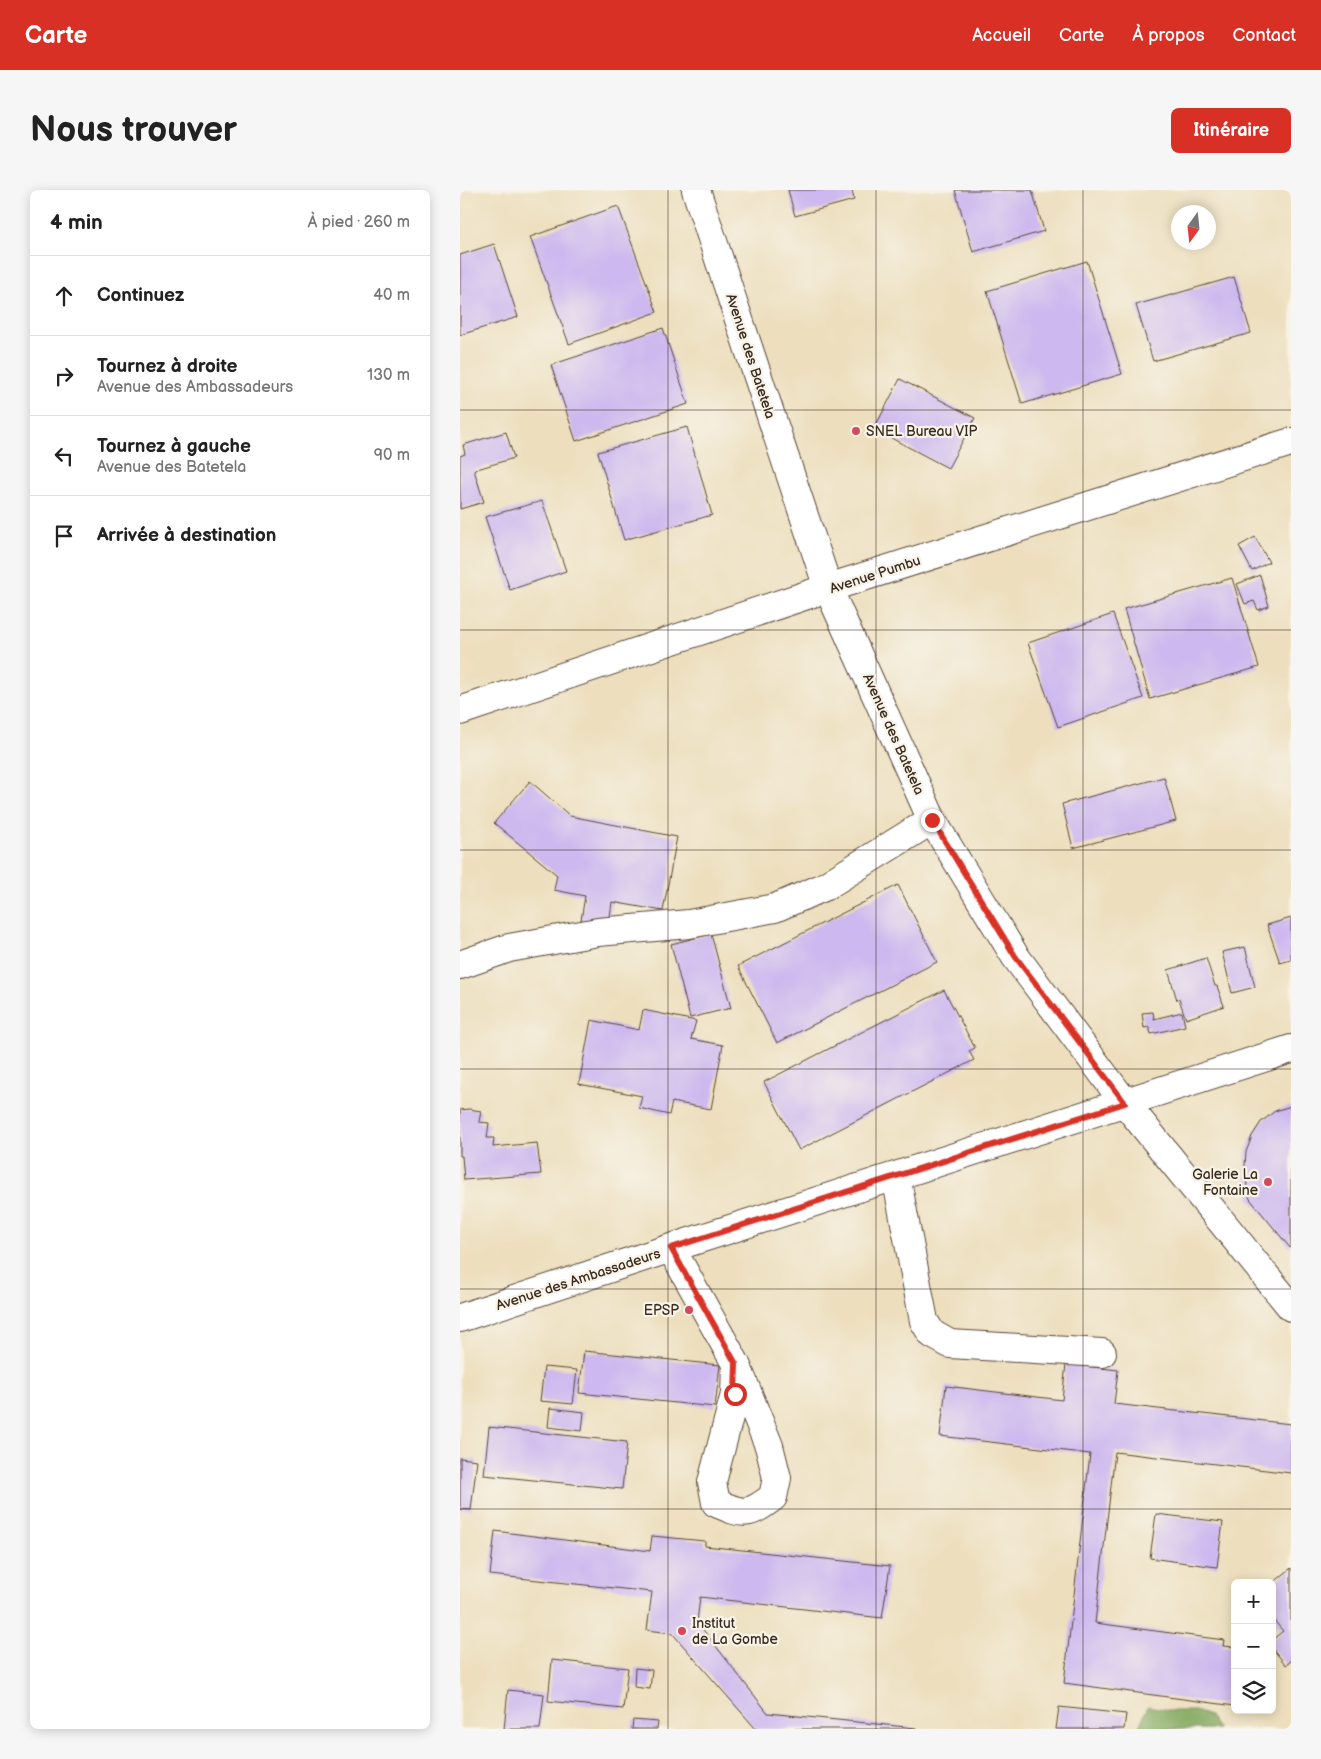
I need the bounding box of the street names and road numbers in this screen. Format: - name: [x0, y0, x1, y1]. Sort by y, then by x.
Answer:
- street label: Avenue des Batetela: [722, 291, 779, 421]
- street label: Avenue Pumbu: [828, 552, 923, 597]
- street label: Avenue des Batetela: [859, 671, 928, 797]
- street label: Avenue des Ambassadeurs: [494, 1245, 663, 1314]

